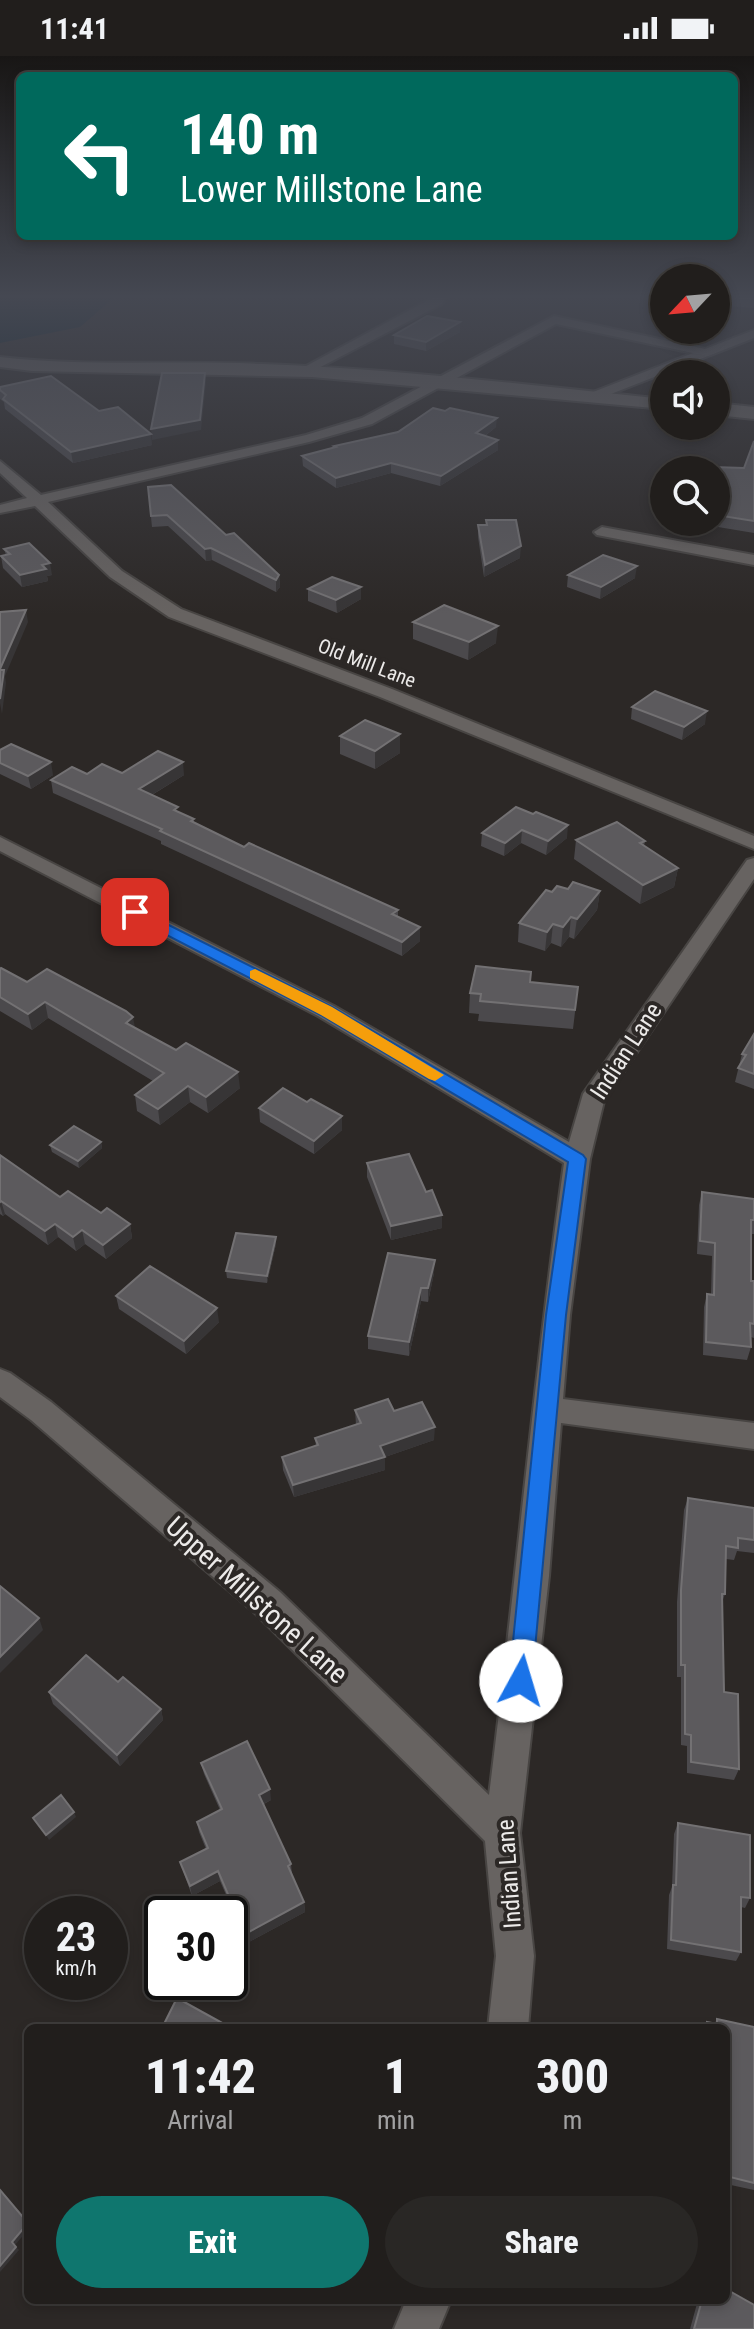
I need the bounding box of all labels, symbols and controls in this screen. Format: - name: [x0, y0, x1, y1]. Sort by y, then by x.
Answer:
- text: 11:41: [40, 11, 109, 46]
- text: 140 m: [180, 102, 319, 168]
- icon: left: [48, 104, 152, 208]
- text: Lower Millstone Lane: [180, 169, 483, 211]
- north arrow: [650, 264, 730, 344]
- map controls: [650, 264, 730, 536]
- button: sound: [650, 360, 730, 440]
- button: search: [650, 456, 730, 536]
- street label: Old Mill Lane: [315, 633, 419, 693]
- pin: [101, 878, 169, 946]
- icon: arrive: [113, 890, 157, 934]
- street label: Indian Lane: [584, 997, 668, 1105]
- street label: Upper Millstone Lane: [159, 1510, 355, 1690]
- position arrow: [479, 1639, 563, 1723]
- street label: Indian Lane: [491, 1818, 527, 1930]
- speed limit sign: 30: [144, 1896, 248, 2000]
- text: 23: [56, 1914, 96, 1961]
- text: km/h: [55, 1956, 97, 1980]
- text: 11:42: [145, 2048, 256, 2105]
- text: 1: [384, 2048, 408, 2105]
- text: 300: [536, 2048, 609, 2105]
- text: Arrival: [167, 2105, 234, 2135]
- text: min: [377, 2105, 415, 2135]
- text: m: [563, 2105, 582, 2135]
- button: Exit: [56, 2196, 369, 2288]
- button: Share: [385, 2196, 698, 2288]

